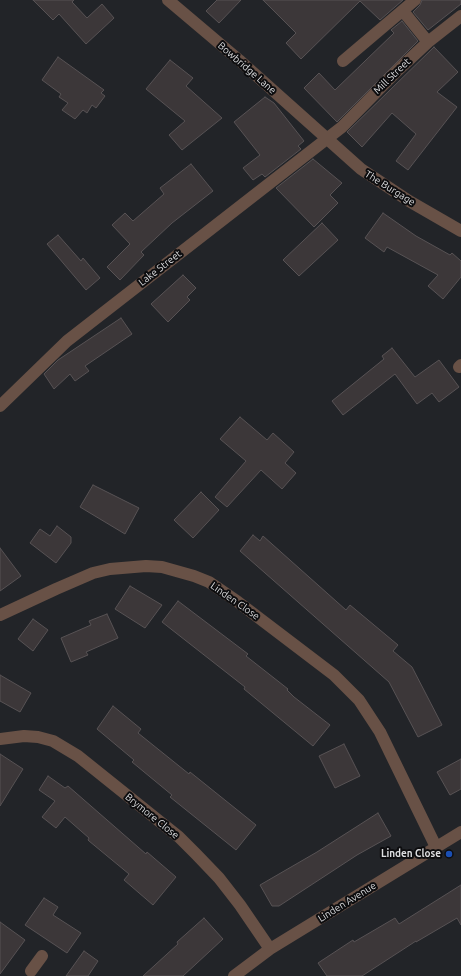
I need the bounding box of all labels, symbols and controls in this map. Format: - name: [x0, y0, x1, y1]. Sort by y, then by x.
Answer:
- street label: Bowbridge Lane: [216, 40, 278, 96]
- street label: Mill Street: [371, 56, 413, 96]
- street label: The Burgage: [363, 168, 417, 208]
- street label: Lake Street: [136, 248, 184, 288]
- street label: Linden Close: [208, 580, 262, 622]
- street label: Brymore Close: [123, 791, 181, 841]
- place label: Linden Close: [381, 848, 441, 860]
- marker: Linden Close: [444, 849, 454, 859]
- street label: Linden Avenue: [316, 879, 378, 925]

